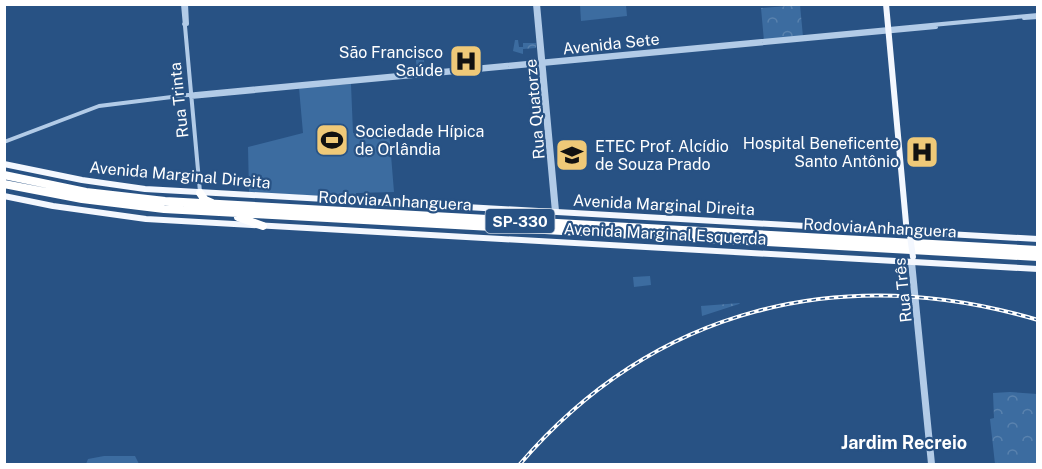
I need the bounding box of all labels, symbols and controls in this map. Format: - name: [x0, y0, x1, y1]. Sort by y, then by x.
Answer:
- street label: Avenida Sete: [562, 29, 660, 59]
- place label: São Francisco Saúde: [339, 43, 443, 80]
- hospital icon: São Francisco Saúde: [448, 43, 484, 79]
- street label: Rua Quatorze: [521, 58, 549, 160]
- street label: Rua Trinta: [166, 61, 192, 139]
- sports icon: Sociedade Hípica de Orlândia: [314, 122, 350, 158]
- place label: Sociedade Hípica de Orlândia: [355, 122, 484, 159]
- place label: Hospital Beneficente Santo Antônio: [743, 134, 899, 171]
- hospital icon: Hospital Beneficente Santo Antônio: [904, 134, 940, 170]
- school or university icon: ETEC Prof. Alcídio de Souza Prado: [554, 137, 590, 173]
- place label: ETEC Prof. Alcídio de Souza Prado: [595, 137, 729, 174]
- street label: Avenida Marginal Direita: [89, 158, 271, 192]
- street label: Rodovia Anhanguera: [318, 187, 472, 215]
- street label: Avenida Marginal Direita: [573, 191, 755, 219]
- road number: SP-330: [486, 209, 554, 233]
- street label: Rodovia Anhanguera: [803, 214, 957, 242]
- street label: Avenida Marginal Esquerda: [563, 219, 767, 249]
- street label: Rua Três: [890, 257, 916, 323]
- district label: Jardim Recreio: [841, 432, 967, 453]

